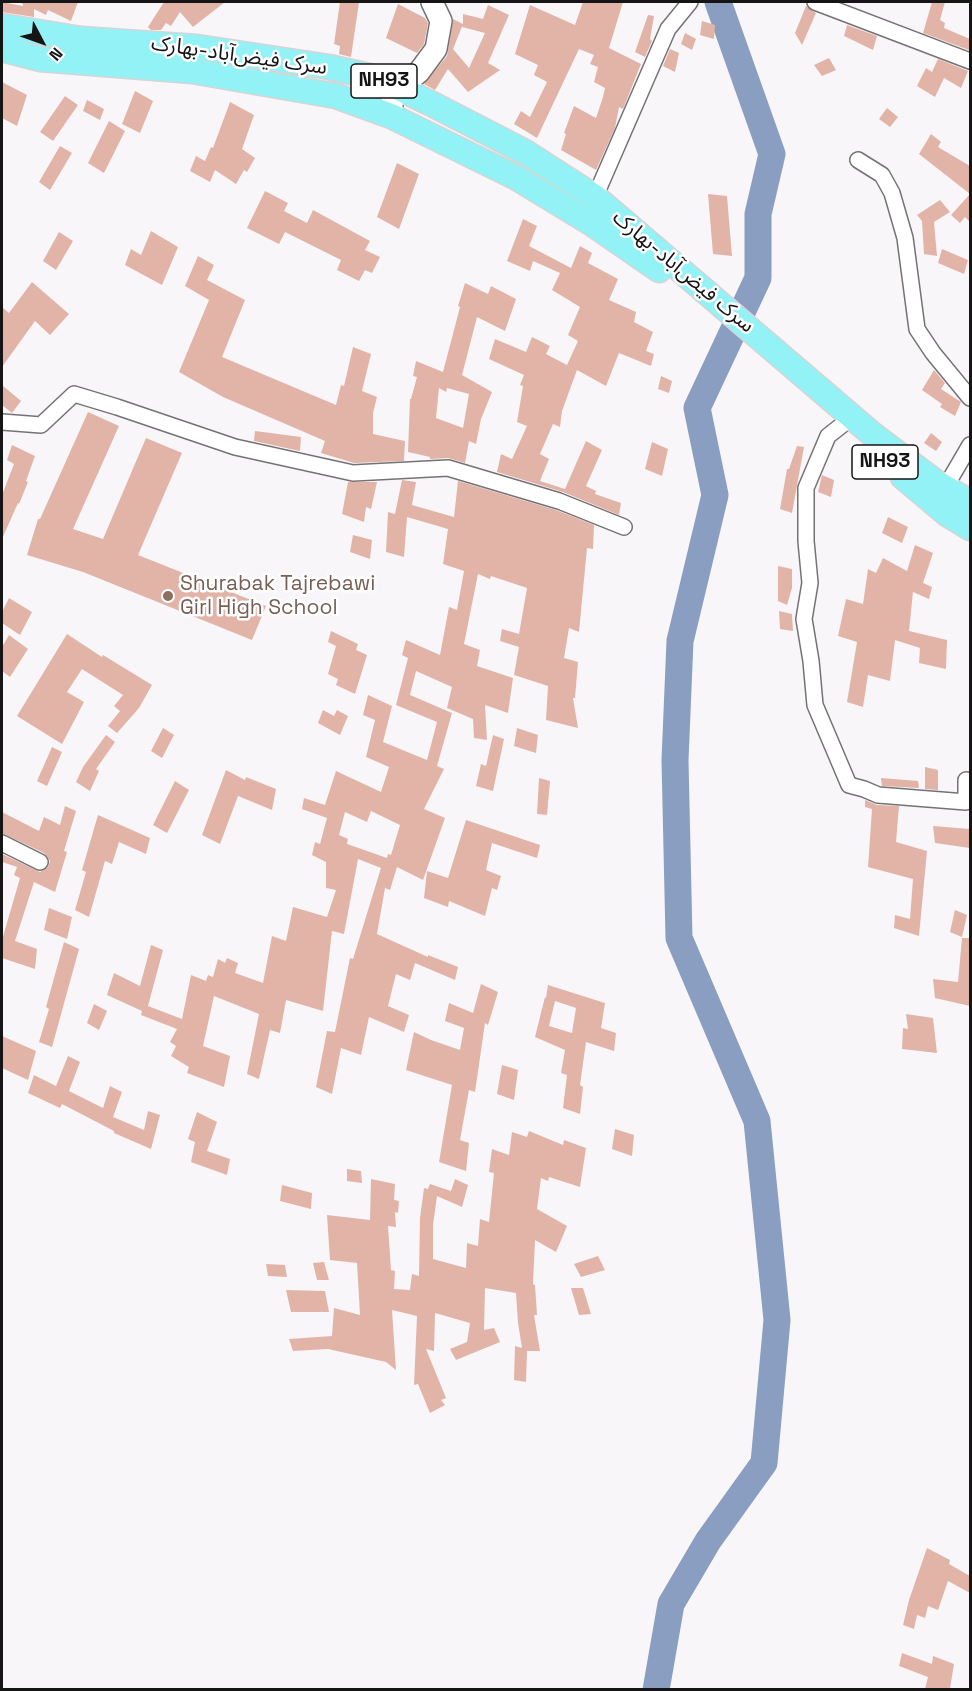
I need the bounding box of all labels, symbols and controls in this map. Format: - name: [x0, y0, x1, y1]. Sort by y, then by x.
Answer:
- north arrow: [12, 12, 72, 72]
- street label: سرک فیض‌آباد-بهارک: [149, 31, 329, 81]
- text: N: [45, 43, 67, 65]
- road number: NH93: [351, 64, 417, 98]
- street label: سرک فیض‌آباد-بهارک: [607, 205, 759, 339]
- road number: NH93: [852, 445, 918, 479]
- place label: Shurabak Tajrebawi Girl High School: [180, 571, 375, 621]
- marker: Shurabak Tajrebawi Girl High School: [161, 589, 175, 603]

